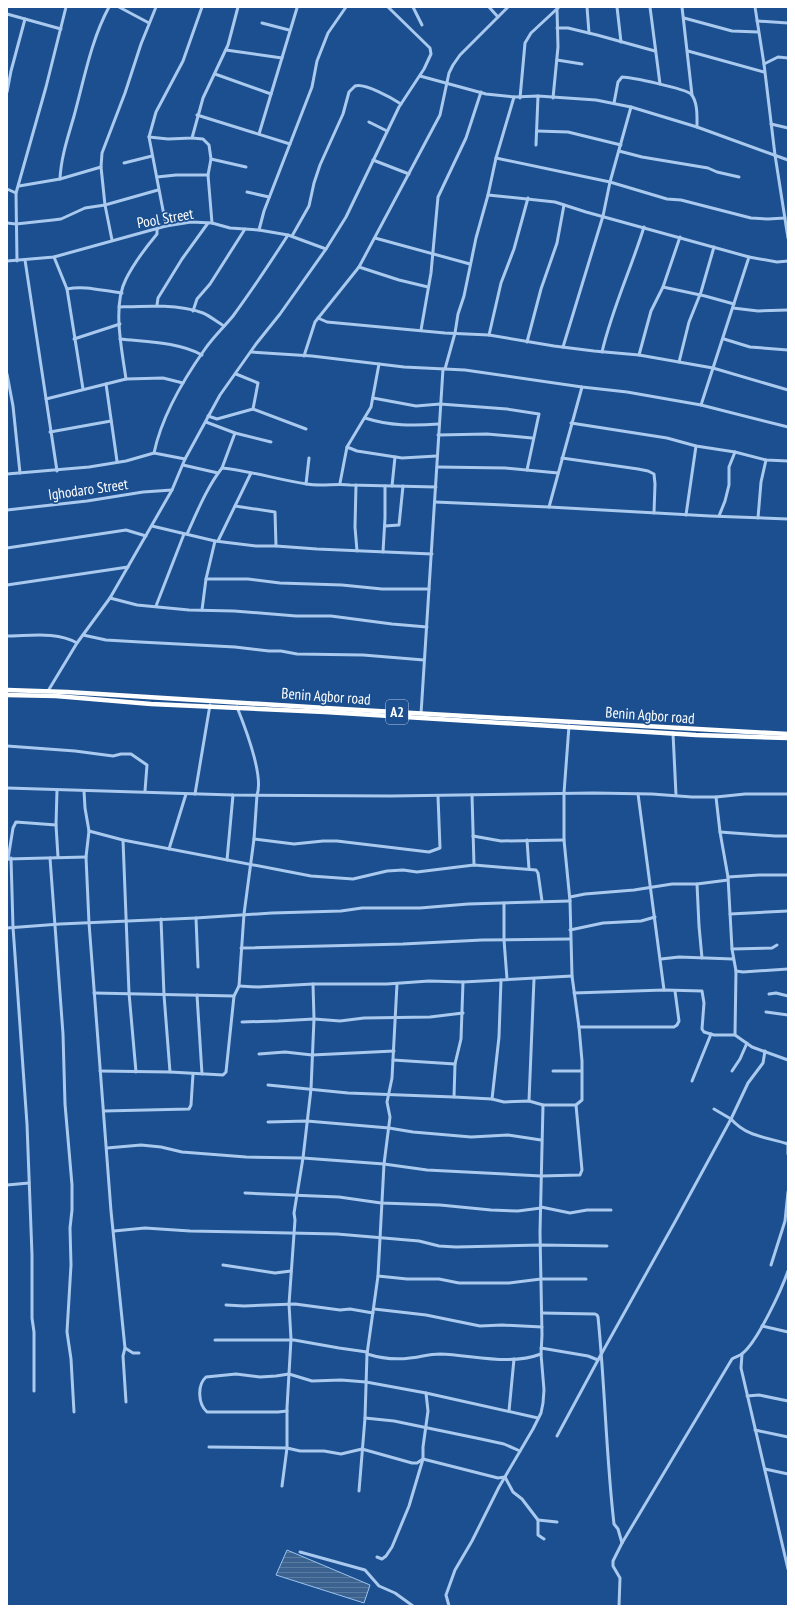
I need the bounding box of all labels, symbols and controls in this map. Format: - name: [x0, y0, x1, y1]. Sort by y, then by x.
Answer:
- street label: Pool Street: [135, 204, 195, 232]
- street label: Ighodaro Street: [47, 474, 129, 504]
- street label: Benin Agbor road: [281, 683, 371, 709]
- road number: A2: [386, 700, 408, 724]
- street label: Benin Agbor road: [605, 702, 695, 728]

